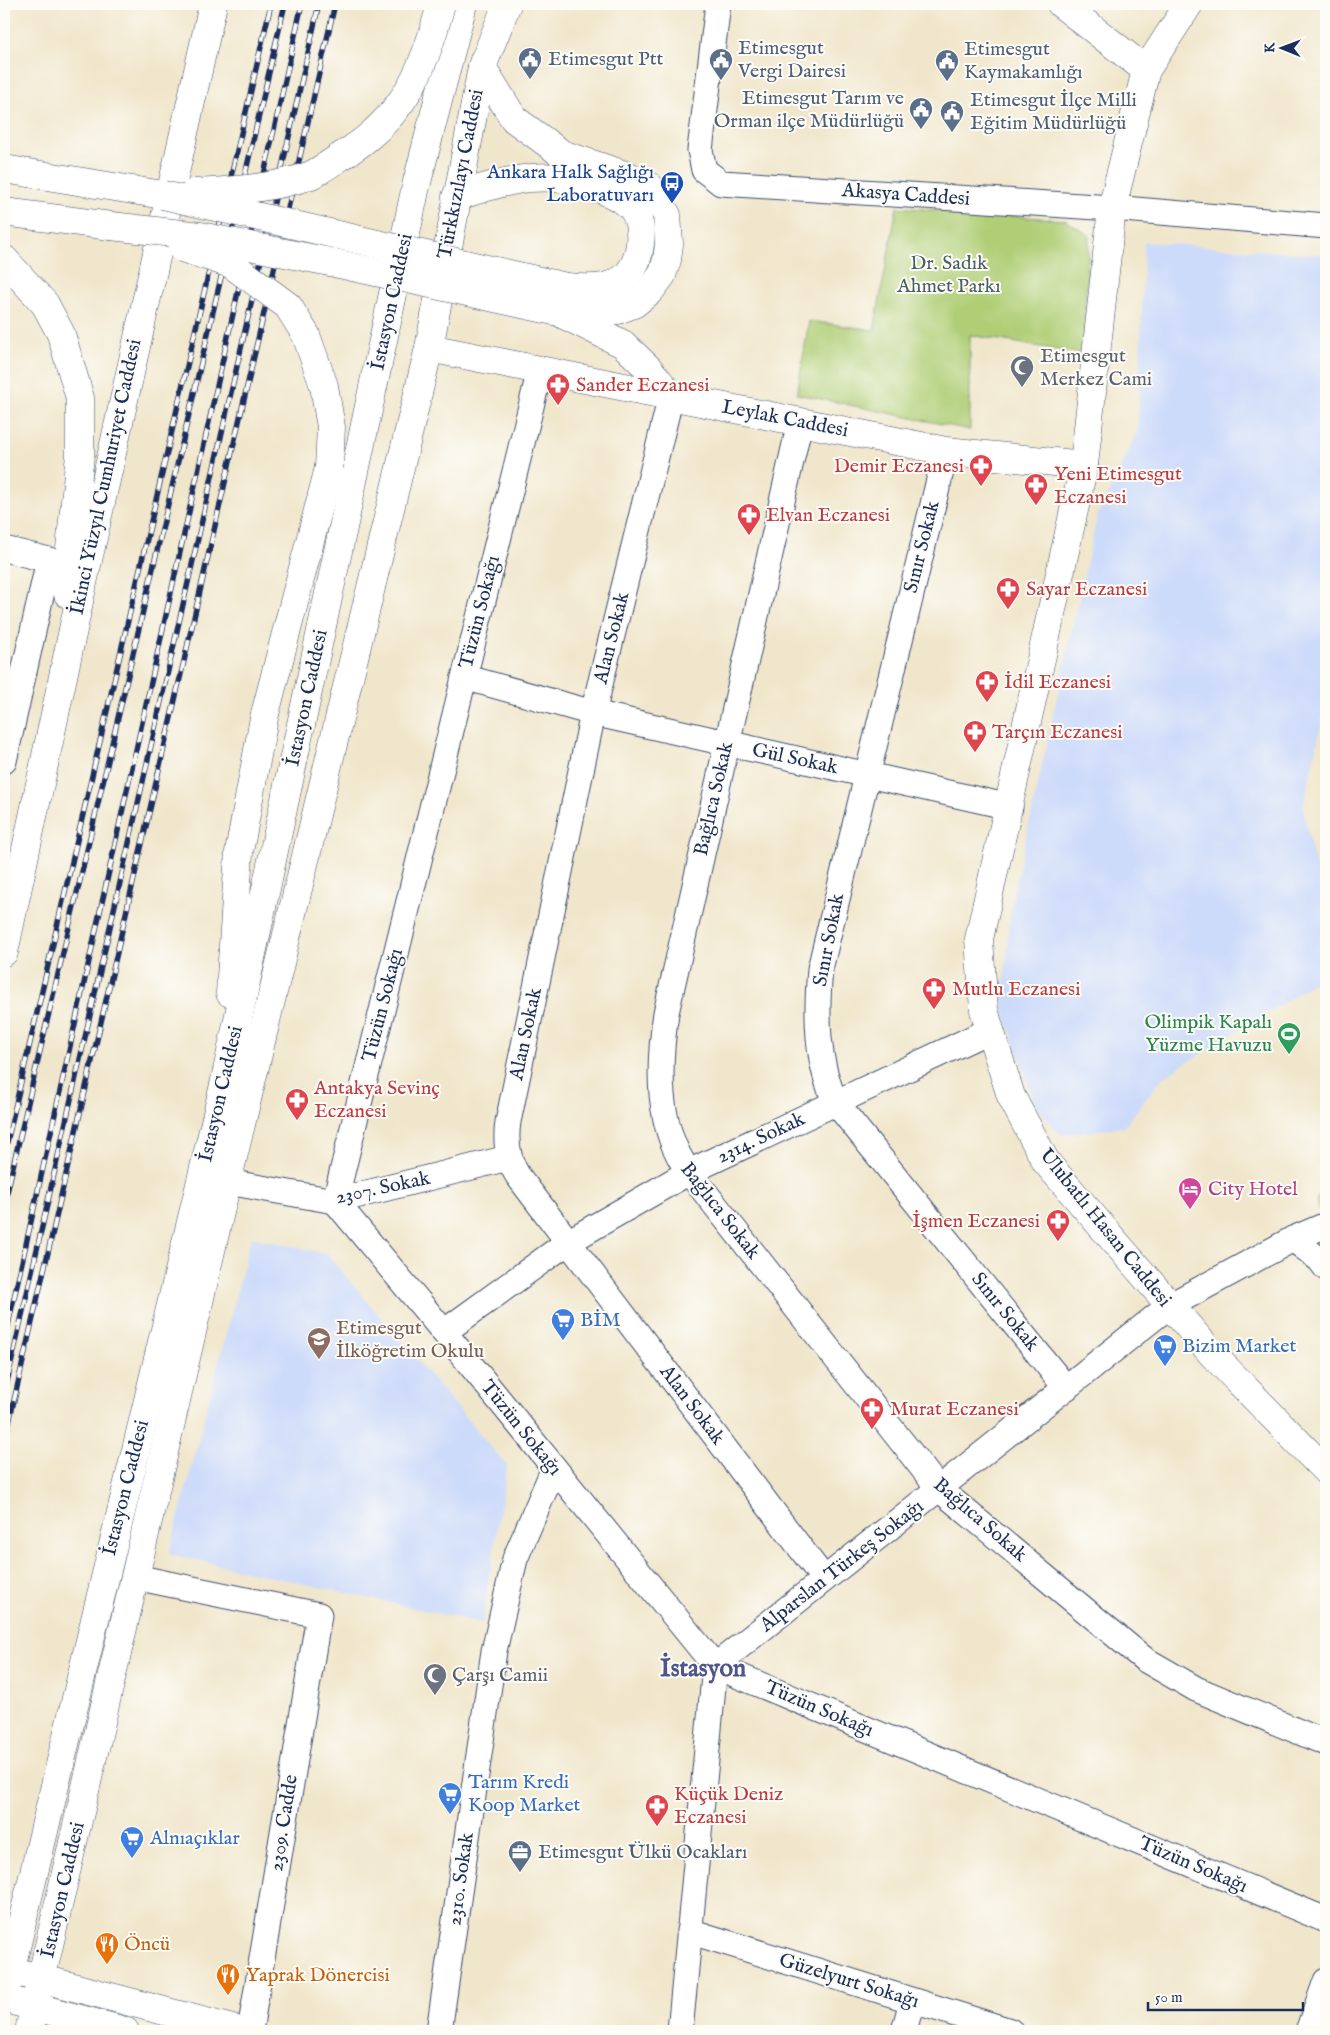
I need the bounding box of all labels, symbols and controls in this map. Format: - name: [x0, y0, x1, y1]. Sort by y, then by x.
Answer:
- north arrow: [1258, 22, 1308, 72]
- place label: Etimesgut Vergi Dairesi: [737, 36, 846, 84]
- place label: Etimesgut Kaymakamlığı: [964, 37, 1083, 85]
- text: K: [1261, 42, 1279, 53]
- public building icon: Etimesgut Ptt: [517, 46, 543, 80]
- place label: Etimesgut Ptt: [548, 47, 664, 72]
- public building icon: Etimesgut Vergi Dairesi: [708, 47, 734, 81]
- public building icon: Etimesgut Kaymakamlığı: [934, 48, 960, 82]
- place label: Etimesgut Tarım ve Orman ilçe Müdürlüğü: [714, 86, 904, 134]
- street label: Türkkızılayı Caddesi: [432, 87, 490, 261]
- place label: Etimesgut İlçe Milli Eğitim Müdürlüğü: [970, 88, 1137, 136]
- public building icon: Etimesgut Tarım ve Orman ilçe Müdürlüğü: [908, 96, 934, 130]
- public building icon: Etimesgut İlçe Milli Eğitim Müdürlüğü: [939, 99, 965, 133]
- place label: Ankara Halk Sağlığı Laboratuvarı: [486, 160, 654, 208]
- bus stop icon: Ankara Halk Sağlığı Laboratuvarı: [659, 170, 685, 204]
- street label: Akasya Caddesi: [840, 178, 971, 212]
- street label: İstasyon Caddesi: [365, 231, 419, 373]
- park label: Dr. Sadık Ahmet Parkı: [896, 251, 1001, 299]
- street label: İkinci Yüzyıl Cumhuriyet Caddesi: [65, 337, 147, 617]
- place label: Etimesgut Merkez Cami: [1040, 344, 1152, 392]
- mosque icon: Etimesgut Merkez Cami: [1009, 354, 1035, 388]
- pharmacy icon: Sander Eczanesi: [545, 372, 571, 406]
- place label: Sander Eczanesi: [576, 373, 710, 398]
- street label: Leylak Caddesi: [720, 394, 850, 444]
- pharmacy icon: Demir Eczanesi: [968, 453, 994, 487]
- place label: Demir Eczanesi: [834, 454, 964, 479]
- place label: Yeni Etimesgut Eczanesi: [1054, 462, 1182, 510]
- pharmacy icon: Yeni Etimesgut Eczanesi: [1023, 472, 1049, 506]
- street label: Sınır Sokak: [898, 498, 946, 596]
- pharmacy icon: Elvan Eczanesi: [736, 502, 762, 536]
- place label: Elvan Eczanesi: [766, 503, 890, 528]
- street label: Tüzün Sokağı: [454, 553, 506, 671]
- pharmacy icon: Sayar Eczanesi: [995, 576, 1021, 610]
- place label: Sayar Eczanesi: [1026, 577, 1147, 602]
- street label: Alan Sokak: [588, 589, 636, 687]
- street label: İstasyon Caddesi: [280, 627, 334, 769]
- pharmacy icon: İdil Eczanesi: [974, 669, 1000, 703]
- place label: İdil Eczanesi: [1004, 670, 1111, 695]
- pharmacy icon: Tarçın Eczanesi: [962, 719, 988, 753]
- place label: Tarçın Eczanesi: [992, 720, 1123, 745]
- street label: Gül Sokak: [750, 738, 840, 780]
- street label: Bağlıca Sokak: [689, 739, 739, 858]
- street label: Sınır Sokak: [808, 891, 850, 989]
- street label: Tüzün Sokağı: [357, 946, 409, 1064]
- pharmacy icon: Mutlu Eczanesi: [921, 976, 947, 1010]
- place label: Mutlu Eczanesi: [952, 977, 1081, 1002]
- street label: Alan Sokak: [504, 985, 548, 1083]
- place label: Olimpik Kapalı Yüzme Havuzu: [1145, 1010, 1272, 1058]
- sports icon: Olimpik Kapalı Yüzme Havuzu: [1276, 1021, 1302, 1055]
- street label: İstasyon Caddesi: [193, 1023, 249, 1165]
- place label: Antakya Sevinç Eczanesi: [313, 1076, 440, 1124]
- pharmacy icon: Antakya Sevinç Eczanesi: [284, 1087, 310, 1121]
- street label: 2314. Sokak: [713, 1107, 809, 1169]
- street label: Ulubatlı Hasan Caddesi: [1033, 1144, 1177, 1312]
- street label: Bağlıca Sokak: [674, 1158, 766, 1265]
- street label: 2307. Sokak: [334, 1166, 433, 1210]
- hotel icon: City Hotel: [1177, 1176, 1203, 1210]
- place label: City Hotel: [1208, 1177, 1298, 1202]
- pharmacy icon: İşmen Eczanesi: [1045, 1208, 1071, 1242]
- place label: İşmen Eczanesi: [912, 1209, 1040, 1234]
- street label: Sınır Sokak: [966, 1267, 1045, 1357]
- supermarket icon: BİM: [550, 1307, 576, 1341]
- place label: BİM: [580, 1308, 621, 1333]
- place label: Etimesgut İlköğretim Okulu: [336, 1316, 484, 1364]
- school or university icon: Etimesgut İlköğretim Okulu: [306, 1326, 332, 1360]
- supermarket icon: Bizim Market: [1152, 1333, 1178, 1367]
- place label: Bizim Market: [1182, 1334, 1296, 1359]
- street label: Alan Sokak: [653, 1359, 730, 1450]
- street label: Tüzün Sokağı: [475, 1375, 567, 1481]
- pharmacy icon: Murat Eczanesi: [859, 1396, 885, 1430]
- place label: Murat Eczanesi: [890, 1397, 1019, 1422]
- street label: İstasyon Caddesi: [97, 1417, 155, 1559]
- street label: Bağlıca Sokak: [928, 1472, 1032, 1568]
- street label: Alparslan Türkeş Sokağı: [754, 1494, 929, 1638]
- district label: İstasyon: [660, 1652, 747, 1685]
- mosque icon: Çarşı Camii: [422, 1662, 448, 1696]
- place label: Çarşı Camii: [452, 1663, 548, 1688]
- street label: Tüzün Sokağı: [761, 1675, 877, 1743]
- place label: Tarım Kredi Koop Market: [468, 1770, 581, 1818]
- street label: 2309. Cadde: [264, 1773, 304, 1873]
- supermarket icon: Tarım Kredi Koop Market: [437, 1781, 463, 1815]
- place label: Küçük Deniz Eczanesi: [674, 1782, 783, 1830]
- pharmacy icon: Küçük Deniz Eczanesi: [644, 1793, 670, 1827]
- street label: İstasyon Caddesi: [35, 1819, 91, 1961]
- supermarket icon: Alnıaçıklar: [119, 1825, 145, 1859]
- place label: Alnıaçıklar: [149, 1826, 240, 1851]
- street label: 2310. Sokak: [442, 1831, 480, 1927]
- street label: Tüzün Sokağı: [1135, 1831, 1251, 1899]
- office icon: Etimesgut Ülkü Ocakları: [507, 1839, 533, 1873]
- place label: Etimesgut Ülkü Ocakları: [538, 1840, 747, 1865]
- restaurant icon: Öncü: [94, 1931, 120, 1965]
- place label: Öncü: [124, 1932, 170, 1957]
- street label: Güzelyurt Sokağı: [776, 1948, 922, 2014]
- restaurant icon: Yaprak Dönercisi: [215, 1962, 241, 1996]
- place label: Yaprak Dönercisi: [246, 1963, 390, 1988]
- scale bar: [1148, 1980, 1302, 2012]
- text: 50 m: [1155, 1988, 1183, 2007]

